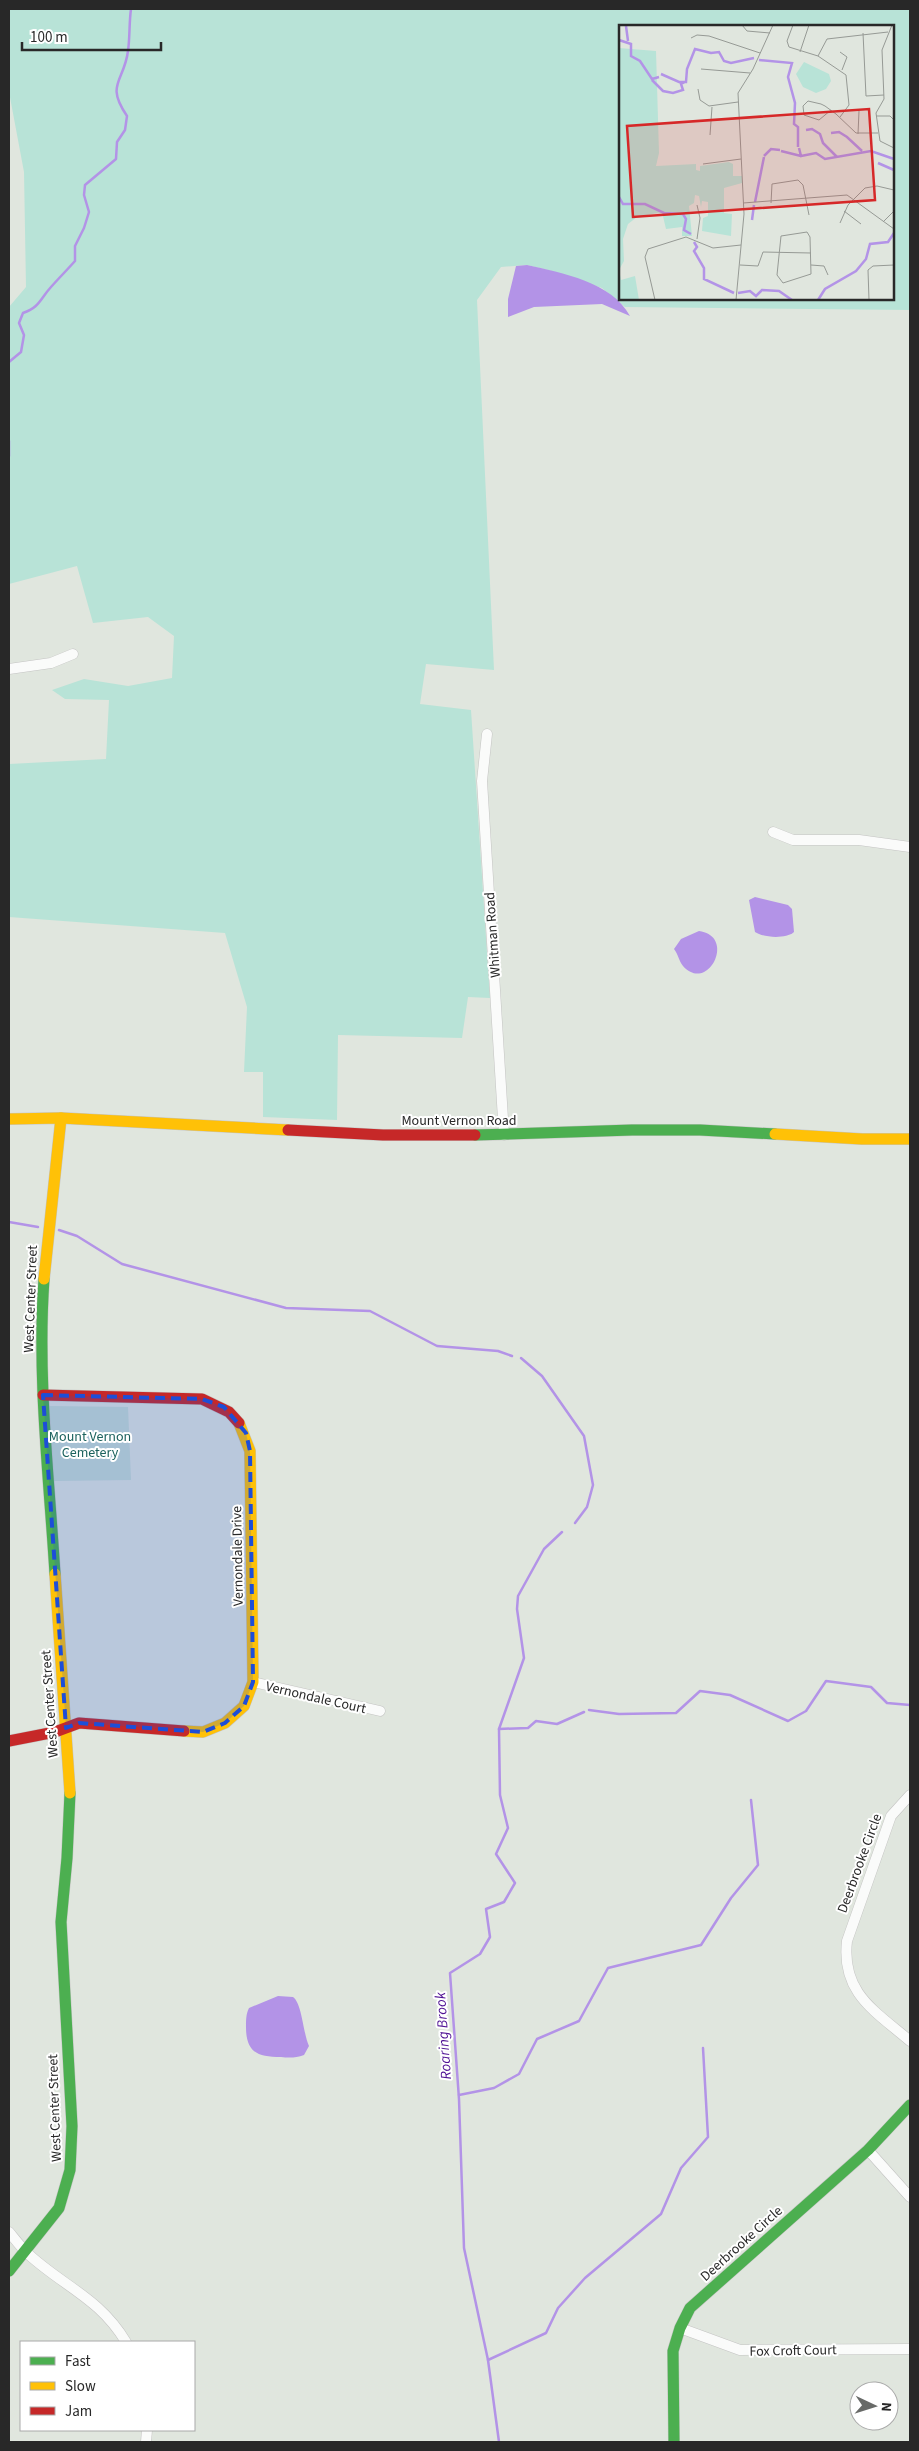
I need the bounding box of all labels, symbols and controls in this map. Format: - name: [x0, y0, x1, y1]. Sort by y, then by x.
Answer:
- scale bar: [22, 20, 161, 52]
- inset map: [619, 25, 894, 300]
- text: 100 m: [30, 27, 68, 48]
- street label: Whitman Road: [480, 891, 506, 979]
- street label: Mount Vernon Road: [401, 1111, 517, 1131]
- street label: West Center Street: [19, 1245, 43, 1353]
- park label: Mount Vernon Cemetery: [49, 1427, 131, 1463]
- street label: Vernondale Drive: [227, 1506, 249, 1606]
- street label: West Center Street: [36, 1649, 64, 1758]
- street label: Vernondale Court: [264, 1677, 368, 1719]
- street label: Deerbrooke Circle: [833, 1811, 887, 1916]
- water label: Roaring Brook: [430, 1991, 457, 2080]
- street label: West Center Street: [43, 2053, 67, 2162]
- street label: Deerbrooke Circle: [696, 2201, 787, 2286]
- street label: Fox Croft Court: [749, 2340, 837, 2362]
- legend: [20, 2341, 195, 2431]
- text: Fast: [65, 2351, 91, 2372]
- text: Slow: [65, 2376, 96, 2397]
- north arrow: [849, 2381, 899, 2431]
- text: Jam: [65, 2401, 92, 2422]
- text: N: [876, 2401, 896, 2412]

